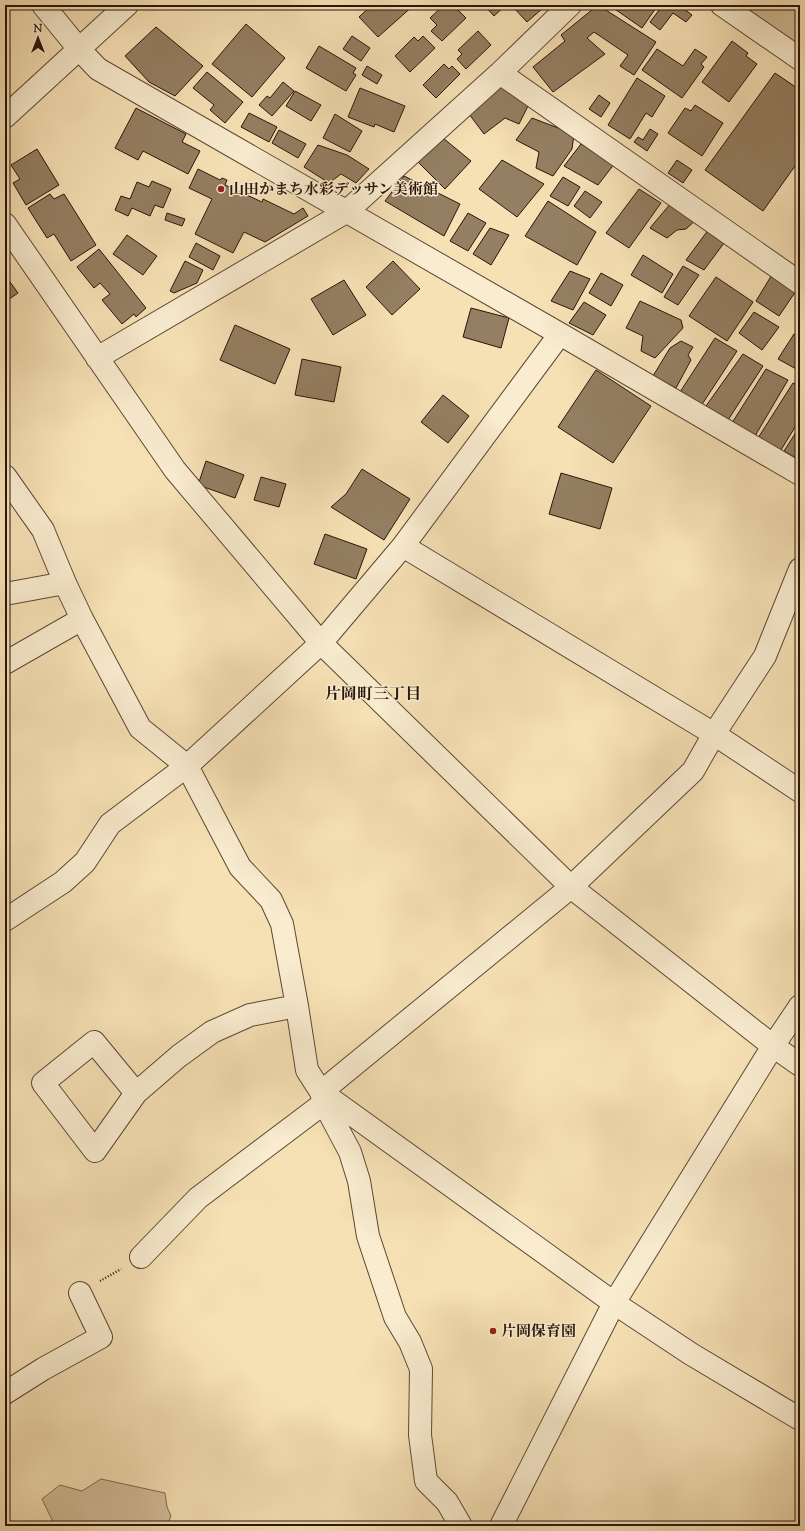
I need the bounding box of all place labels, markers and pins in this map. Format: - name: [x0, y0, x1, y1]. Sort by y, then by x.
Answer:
- place label: 山田かまち水彩デッサン美術館: [229, 180, 438, 201]
- marker: 山田かまち水彩デッサン美術館: [216, 184, 226, 194]
- place label: 片岡保育園: [501, 1322, 576, 1343]
- marker: 片岡保育園: [488, 1326, 498, 1336]

